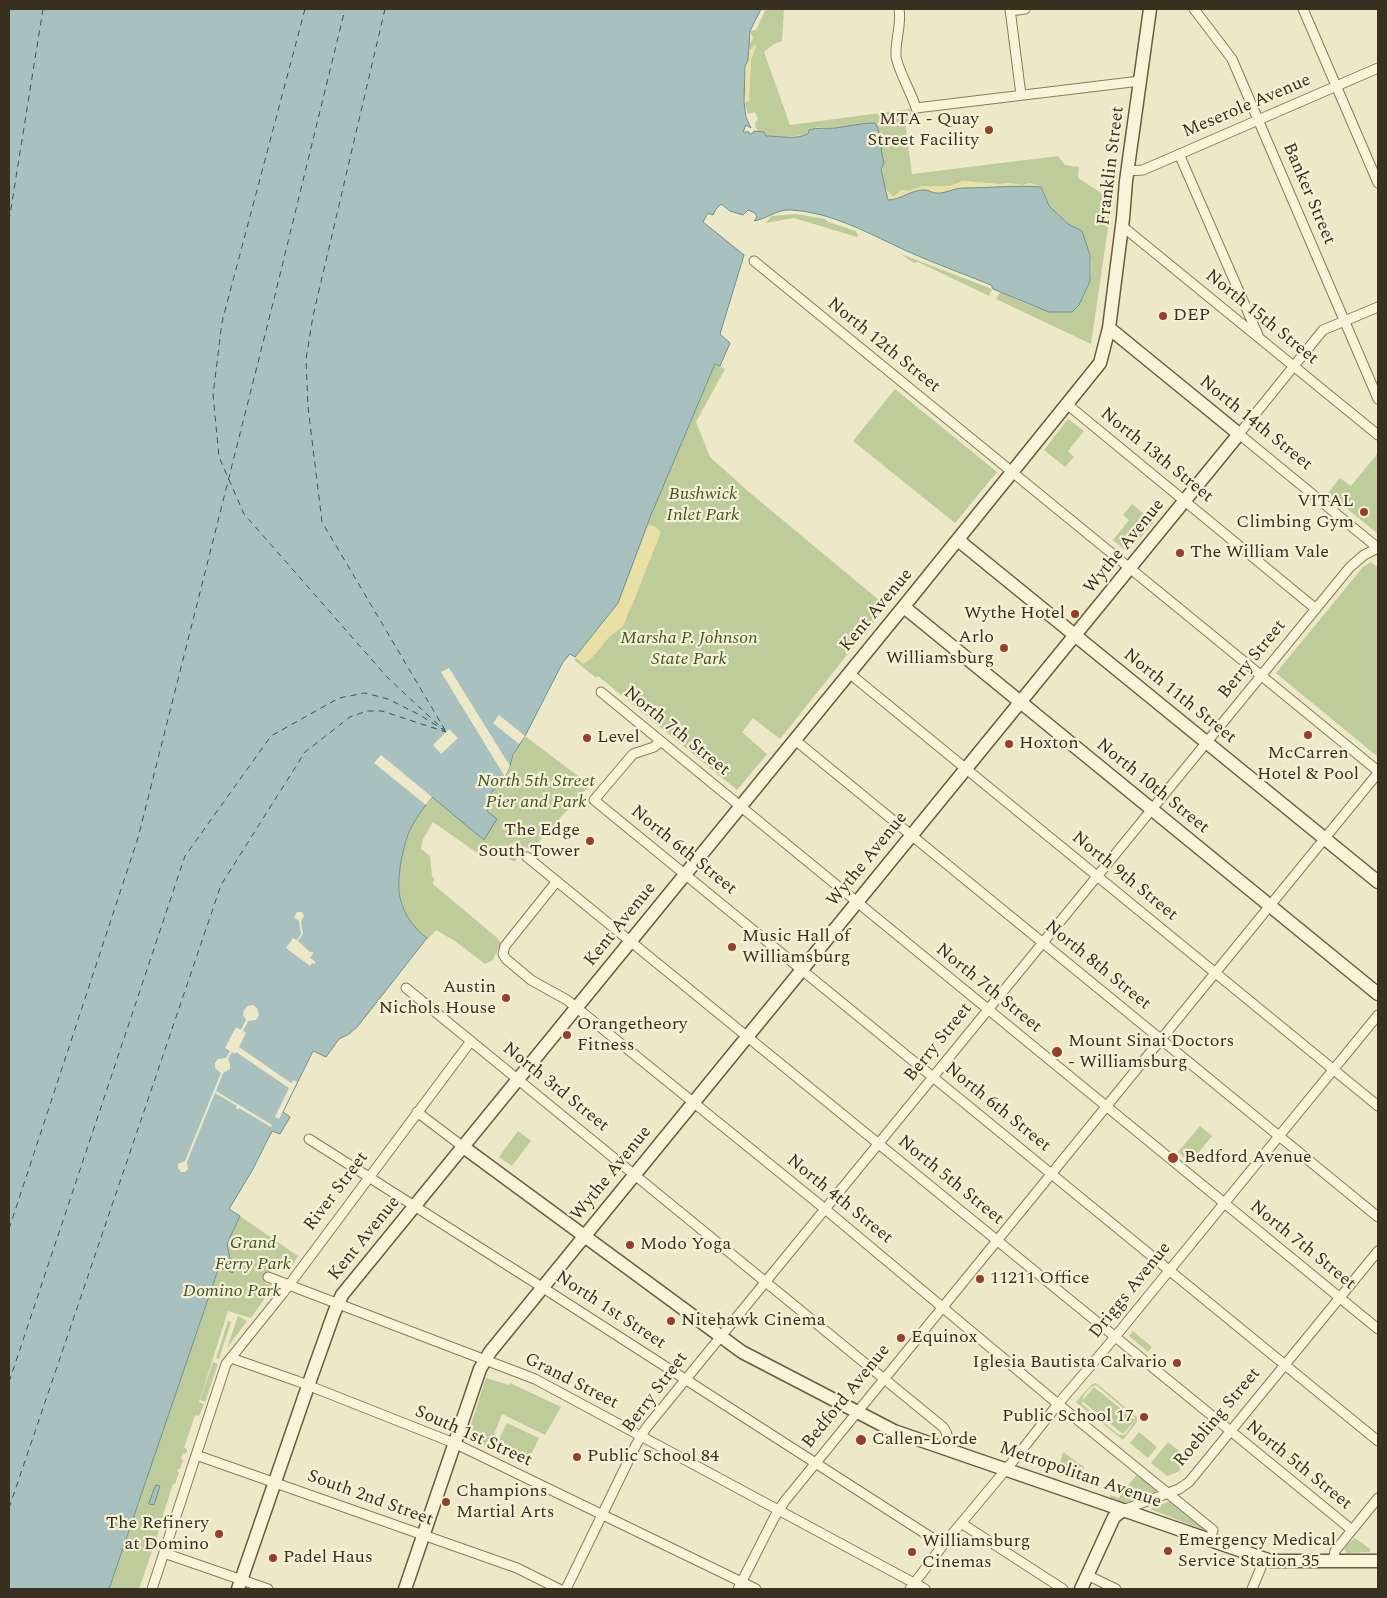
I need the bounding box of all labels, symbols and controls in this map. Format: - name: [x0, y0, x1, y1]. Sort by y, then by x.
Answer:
- street label: Meserole Avenue: [1180, 70, 1314, 144]
- street label: Franklin Street: [1094, 105, 1130, 227]
- place label: MTA - Quay Street Facility: [868, 109, 979, 152]
- marker: MTA - Quay Street Facility: [983, 124, 995, 136]
- street label: Banker Street: [1277, 140, 1339, 248]
- street label: North 15th Street: [1200, 266, 1322, 370]
- street label: North 12th Street: [822, 294, 944, 398]
- place label: DEP: [1173, 305, 1210, 327]
- marker: DEP: [1157, 310, 1169, 322]
- street label: North 14th Street: [1194, 372, 1316, 476]
- street label: North 13th Street: [1095, 404, 1217, 508]
- park label: Bushwick Inlet Park: [667, 484, 739, 526]
- place label: VITAL Climbing Gym: [1236, 491, 1354, 534]
- street label: Wythe Avenue: [1080, 495, 1170, 599]
- marker: VITAL Climbing Gym: [1358, 506, 1370, 518]
- place label: The William Vale: [1190, 542, 1329, 564]
- marker: The William Vale: [1174, 547, 1186, 559]
- street label: Kent Avenue: [836, 565, 918, 657]
- place label: Wythe Hotel: [964, 603, 1065, 625]
- marker: Wythe Hotel: [1069, 608, 1081, 620]
- street label: Berry Street: [1215, 616, 1291, 704]
- place label: Arlo Williamsburg: [886, 627, 994, 670]
- park label: Marsha P. Johnson State Park: [620, 628, 758, 670]
- marker: Arlo Williamsburg: [998, 642, 1010, 654]
- street label: North 11th Street: [1118, 645, 1240, 749]
- street label: North 7th Street: [619, 683, 733, 781]
- place label: Level: [597, 727, 640, 749]
- marker: McCarren Hotel & Pool: [1302, 729, 1314, 741]
- marker: Level: [581, 732, 593, 744]
- place label: Hoxton: [1019, 733, 1079, 755]
- street label: North 10th Street: [1091, 735, 1213, 839]
- marker: Hoxton: [1003, 738, 1015, 750]
- place label: McCarren Hotel & Pool: [1257, 743, 1359, 786]
- park label: North 5th Street Pier and Park: [477, 771, 595, 814]
- street label: North 6th Street: [626, 802, 740, 900]
- street label: Wythe Avenue: [823, 808, 913, 912]
- place label: The Edge South Tower: [479, 820, 580, 862]
- street label: North 9th Street: [1067, 828, 1181, 926]
- marker: The Edge South Tower: [584, 835, 596, 847]
- street label: Kent Avenue: [580, 879, 662, 971]
- street label: North 8th Street: [1040, 917, 1154, 1015]
- place label: Music Hall of Williamsburg: [742, 926, 850, 969]
- street label: North 7th Street: [931, 940, 1045, 1038]
- marker: Music Hall of Williamsburg: [726, 941, 738, 953]
- place label: Austin Nichols House: [379, 977, 496, 1020]
- marker: Austin Nichols House: [500, 992, 512, 1004]
- street label: Berry Street: [901, 999, 977, 1087]
- place label: Orangetheory Fitness: [577, 1014, 687, 1056]
- marker: Orangetheory Fitness: [561, 1029, 573, 1041]
- place label: Mount Sinai Doctors - Williamsburg: [1068, 1031, 1234, 1074]
- street label: North 3rd Street: [497, 1039, 613, 1137]
- marker: Mount Sinai Doctors - Williamsburg: [1050, 1045, 1064, 1059]
- street label: North 6th Street: [940, 1059, 1054, 1157]
- street label: Wythe Avenue: [567, 1122, 657, 1226]
- street label: North 5th Street: [893, 1132, 1007, 1230]
- place label: Bedford Avenue: [1184, 1147, 1312, 1169]
- street label: River Street: [300, 1148, 374, 1236]
- street label: North 4th Street: [782, 1151, 896, 1249]
- marker: Bedford Avenue: [1166, 1151, 1180, 1165]
- street label: Kent Avenue: [324, 1193, 406, 1285]
- street label: North 7th Street: [1245, 1197, 1359, 1295]
- park label: Grand Ferry Park: [215, 1233, 291, 1276]
- place label: Modo Yoga: [640, 1234, 731, 1256]
- marker: Modo Yoga: [624, 1239, 636, 1251]
- street label: Driggs Avenue: [1086, 1239, 1176, 1343]
- street label: North 1st Street: [551, 1267, 669, 1355]
- place label: 11211 Office: [990, 1268, 1089, 1290]
- marker: 11211 Office: [974, 1273, 986, 1285]
- park label: Domino Park: [183, 1281, 281, 1303]
- place label: Nitehawk Cinema: [681, 1310, 825, 1332]
- marker: Nitehawk Cinema: [665, 1315, 677, 1327]
- place label: Equinox: [911, 1327, 977, 1349]
- marker: Equinox: [895, 1332, 907, 1344]
- street label: Bedford Avenue: [798, 1341, 896, 1453]
- street label: Berry Street: [619, 1348, 693, 1438]
- street label: Grand Street: [521, 1349, 621, 1415]
- place label: Iglesia Bautista Calvario: [973, 1352, 1167, 1374]
- marker: Iglesia Bautista Calvario: [1171, 1357, 1183, 1369]
- street label: Roebling Street: [1170, 1364, 1266, 1472]
- street label: South 1st Street: [411, 1402, 535, 1472]
- place label: Public School 17: [1002, 1406, 1134, 1428]
- marker: Public School 17: [1138, 1411, 1150, 1423]
- street label: North 5th Street: [1241, 1417, 1355, 1515]
- place label: Callen-Lorde: [872, 1429, 977, 1451]
- marker: Callen-Lorde: [854, 1433, 868, 1447]
- street label: Metropolitan Avenue: [996, 1438, 1164, 1514]
- place label: Public School 84: [587, 1446, 719, 1468]
- marker: Public School 84: [571, 1451, 583, 1463]
- street label: South 2nd Street: [304, 1466, 436, 1532]
- place label: Champions Martial Arts: [456, 1481, 555, 1524]
- marker: Champions Martial Arts: [440, 1496, 452, 1508]
- place label: The Refinery at Domino: [106, 1513, 209, 1556]
- marker: The Refinery at Domino: [213, 1528, 225, 1540]
- place label: Emergency Medical Service Station 35: [1178, 1530, 1336, 1572]
- place label: Williamsburg Cinemas: [922, 1531, 1030, 1574]
- marker: Emergency Medical Service Station 35: [1162, 1545, 1174, 1557]
- marker: Williamsburg Cinemas: [906, 1546, 918, 1558]
- place label: Padel Haus: [283, 1547, 373, 1569]
- marker: Padel Haus: [267, 1552, 279, 1564]

